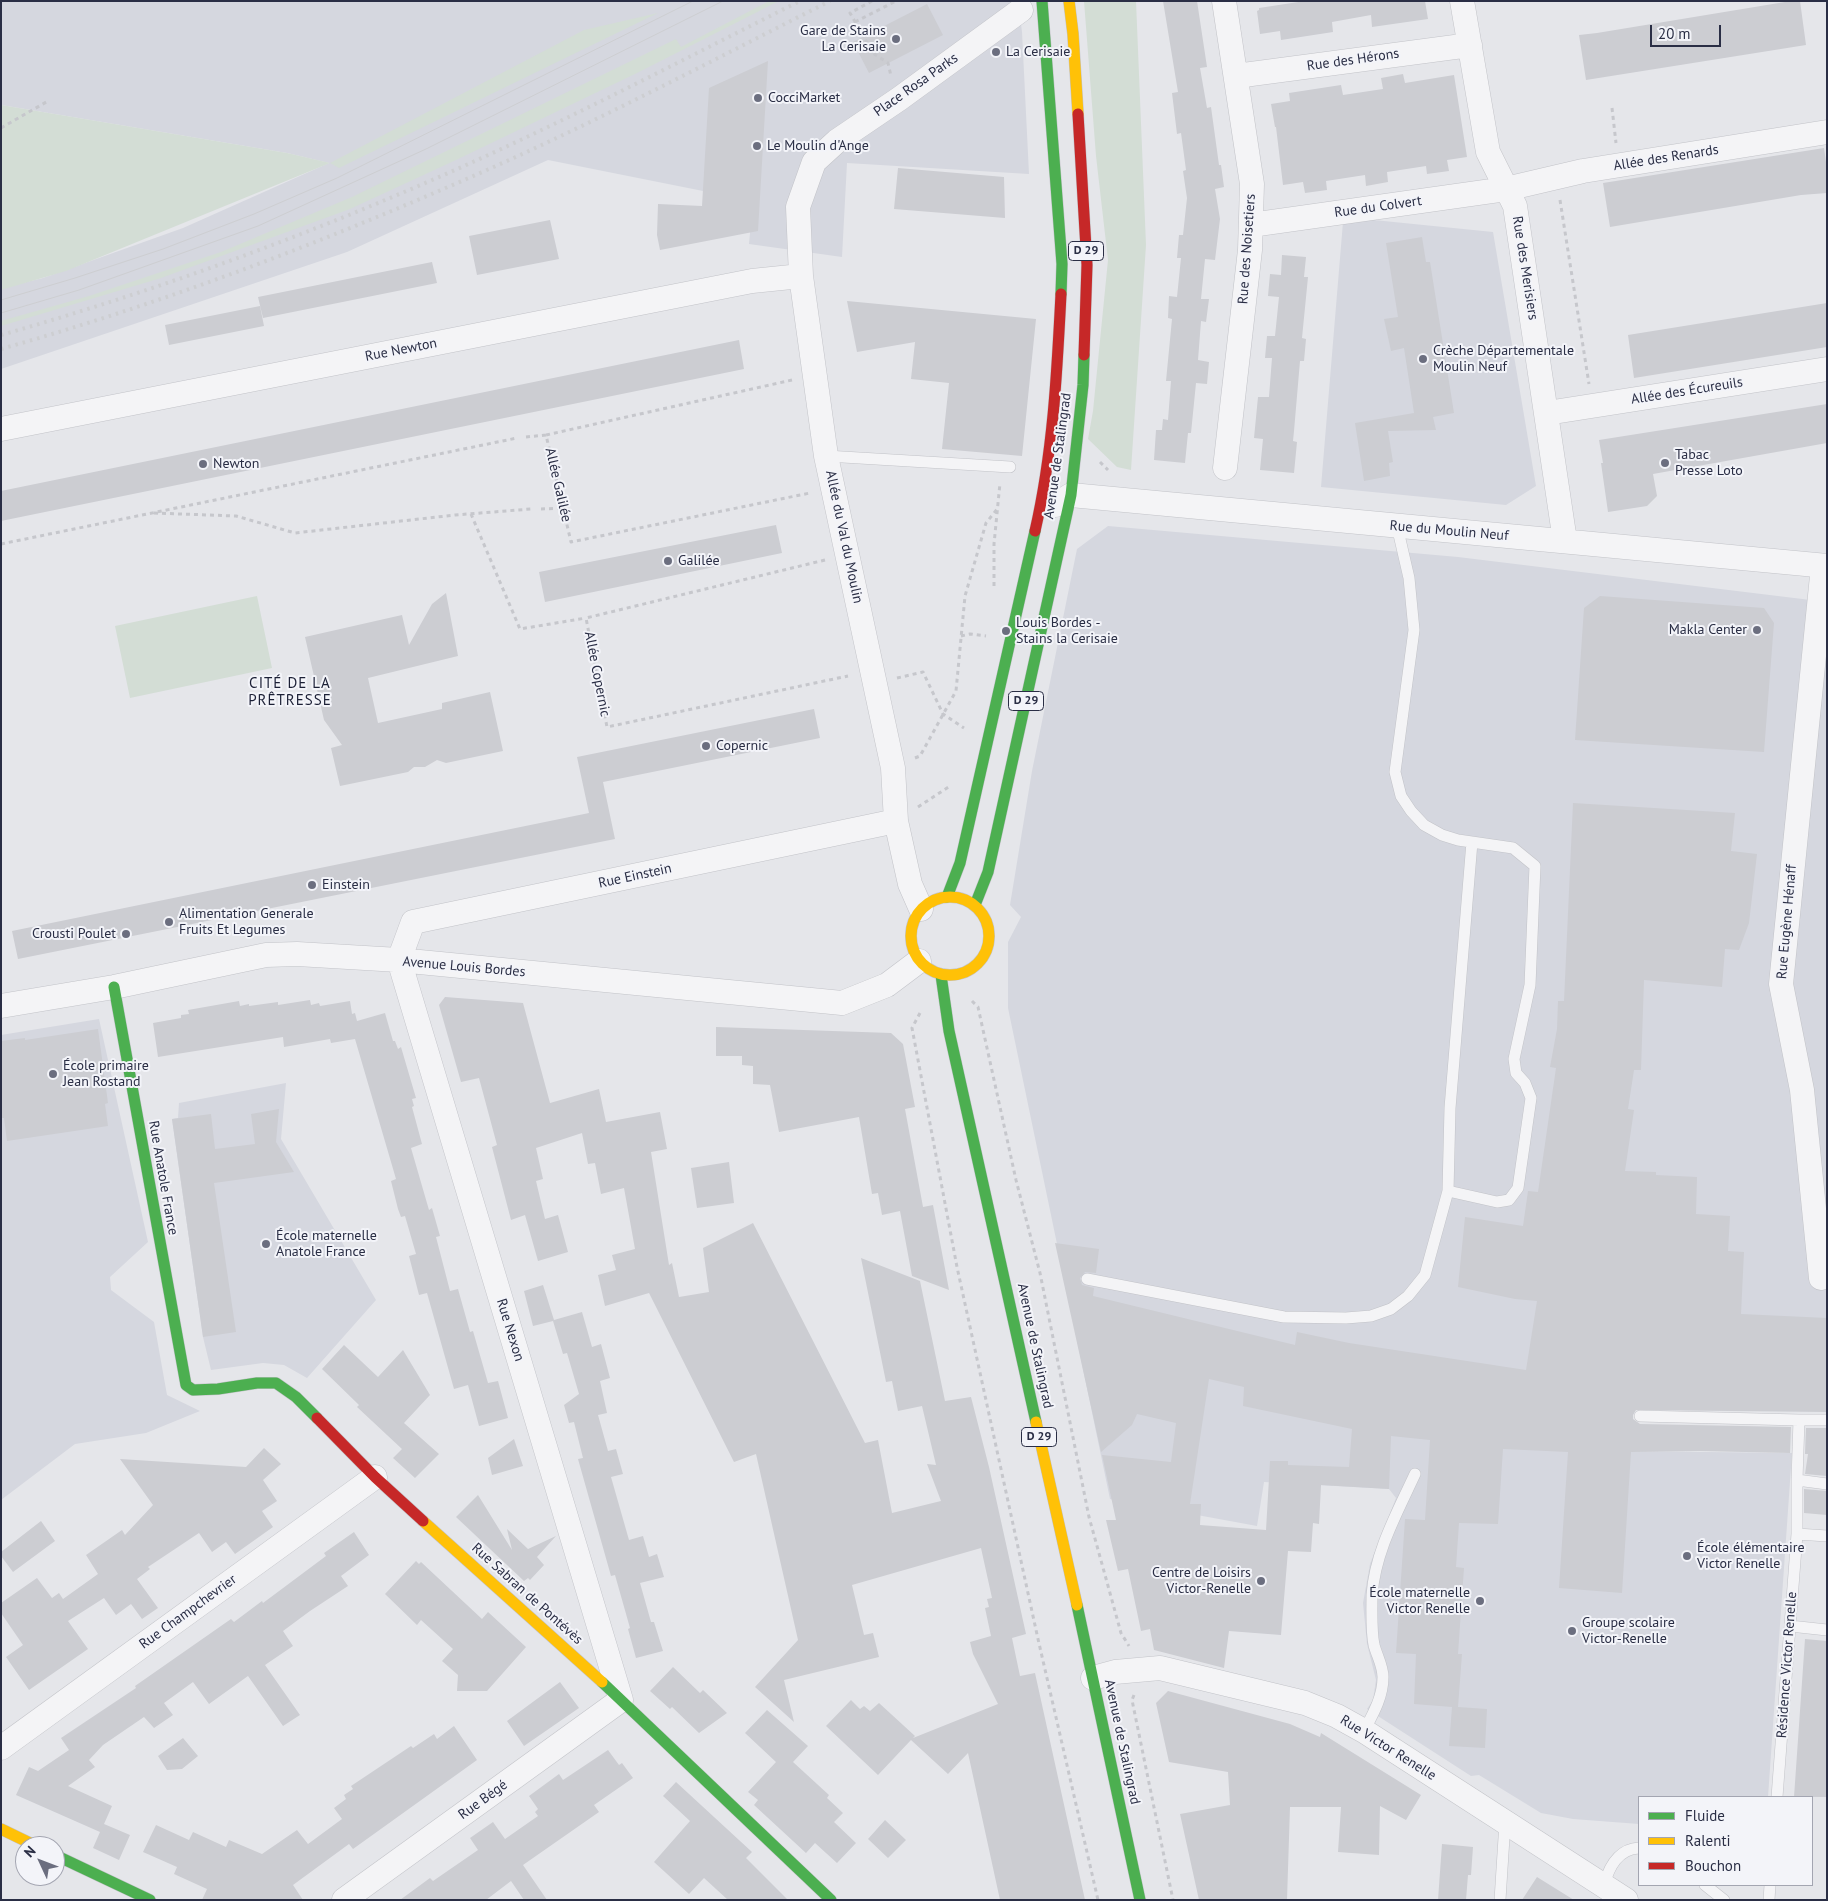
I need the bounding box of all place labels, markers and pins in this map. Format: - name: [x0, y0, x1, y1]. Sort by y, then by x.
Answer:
- place label: Gare de Stains La Cerisaie: [800, 23, 886, 56]
- marker: Gare de Stains La Cerisaie: [890, 33, 902, 45]
- place label: La Cerisaie: [1006, 44, 1070, 60]
- marker: La Cerisaie: [990, 46, 1002, 58]
- place label: CocciMarket: [768, 90, 840, 106]
- marker: CocciMarket: [752, 92, 764, 104]
- place label: Le Moulin d'Ange: [767, 138, 869, 154]
- marker: Le Moulin d'Ange: [751, 140, 763, 152]
- place label: Crèche Départementale Moulin Neuf: [1433, 343, 1574, 376]
- marker: Crèche Départementale Moulin Neuf: [1417, 353, 1429, 365]
- place label: Tabac Presse Loto: [1675, 447, 1743, 480]
- place label: Newton: [213, 456, 259, 472]
- marker: Tabac Presse Loto: [1659, 457, 1671, 469]
- marker: Newton: [197, 458, 209, 470]
- place label: Galilée: [678, 553, 720, 569]
- marker: Galilée: [662, 555, 674, 567]
- place label: Louis Bordes - Stains la Cerisaie: [1016, 615, 1118, 648]
- place label: Makla Center: [1669, 622, 1747, 638]
- marker: Makla Center: [1751, 624, 1763, 636]
- marker: Louis Bordes - Stains la Cerisaie: [1000, 625, 1012, 637]
- place label: Copernic: [716, 738, 768, 754]
- marker: Copernic: [700, 740, 712, 752]
- place label: Einstein: [322, 877, 370, 893]
- marker: Einstein: [306, 879, 318, 891]
- place label: Alimentation Generale Fruits Et Legumes: [179, 906, 314, 939]
- marker: Alimentation Generale Fruits Et Legumes: [163, 916, 175, 928]
- place label: Crousti Poulet: [32, 926, 116, 942]
- marker: Crousti Poulet: [120, 928, 132, 940]
- place label: École primaire Jean Rostand: [63, 1058, 149, 1090]
- marker: École primaire Jean Rostand: [47, 1068, 59, 1080]
- place label: École maternelle Anatole France: [276, 1228, 377, 1260]
- marker: École maternelle Anatole France: [260, 1238, 272, 1250]
- place label: École élémentaire Victor Renelle: [1697, 1540, 1805, 1572]
- marker: École élémentaire Victor Renelle: [1681, 1550, 1693, 1562]
- place label: Centre de Loisirs Victor-Renelle: [1152, 1565, 1251, 1598]
- marker: Centre de Loisirs Victor-Renelle: [1255, 1575, 1267, 1587]
- place label: École maternelle Victor Renelle: [1369, 1585, 1470, 1618]
- marker: École maternelle Victor Renelle: [1474, 1595, 1486, 1607]
- place label: Groupe scolaire Victor-Renelle: [1582, 1615, 1675, 1648]
- marker: Groupe scolaire Victor-Renelle: [1566, 1625, 1578, 1637]

